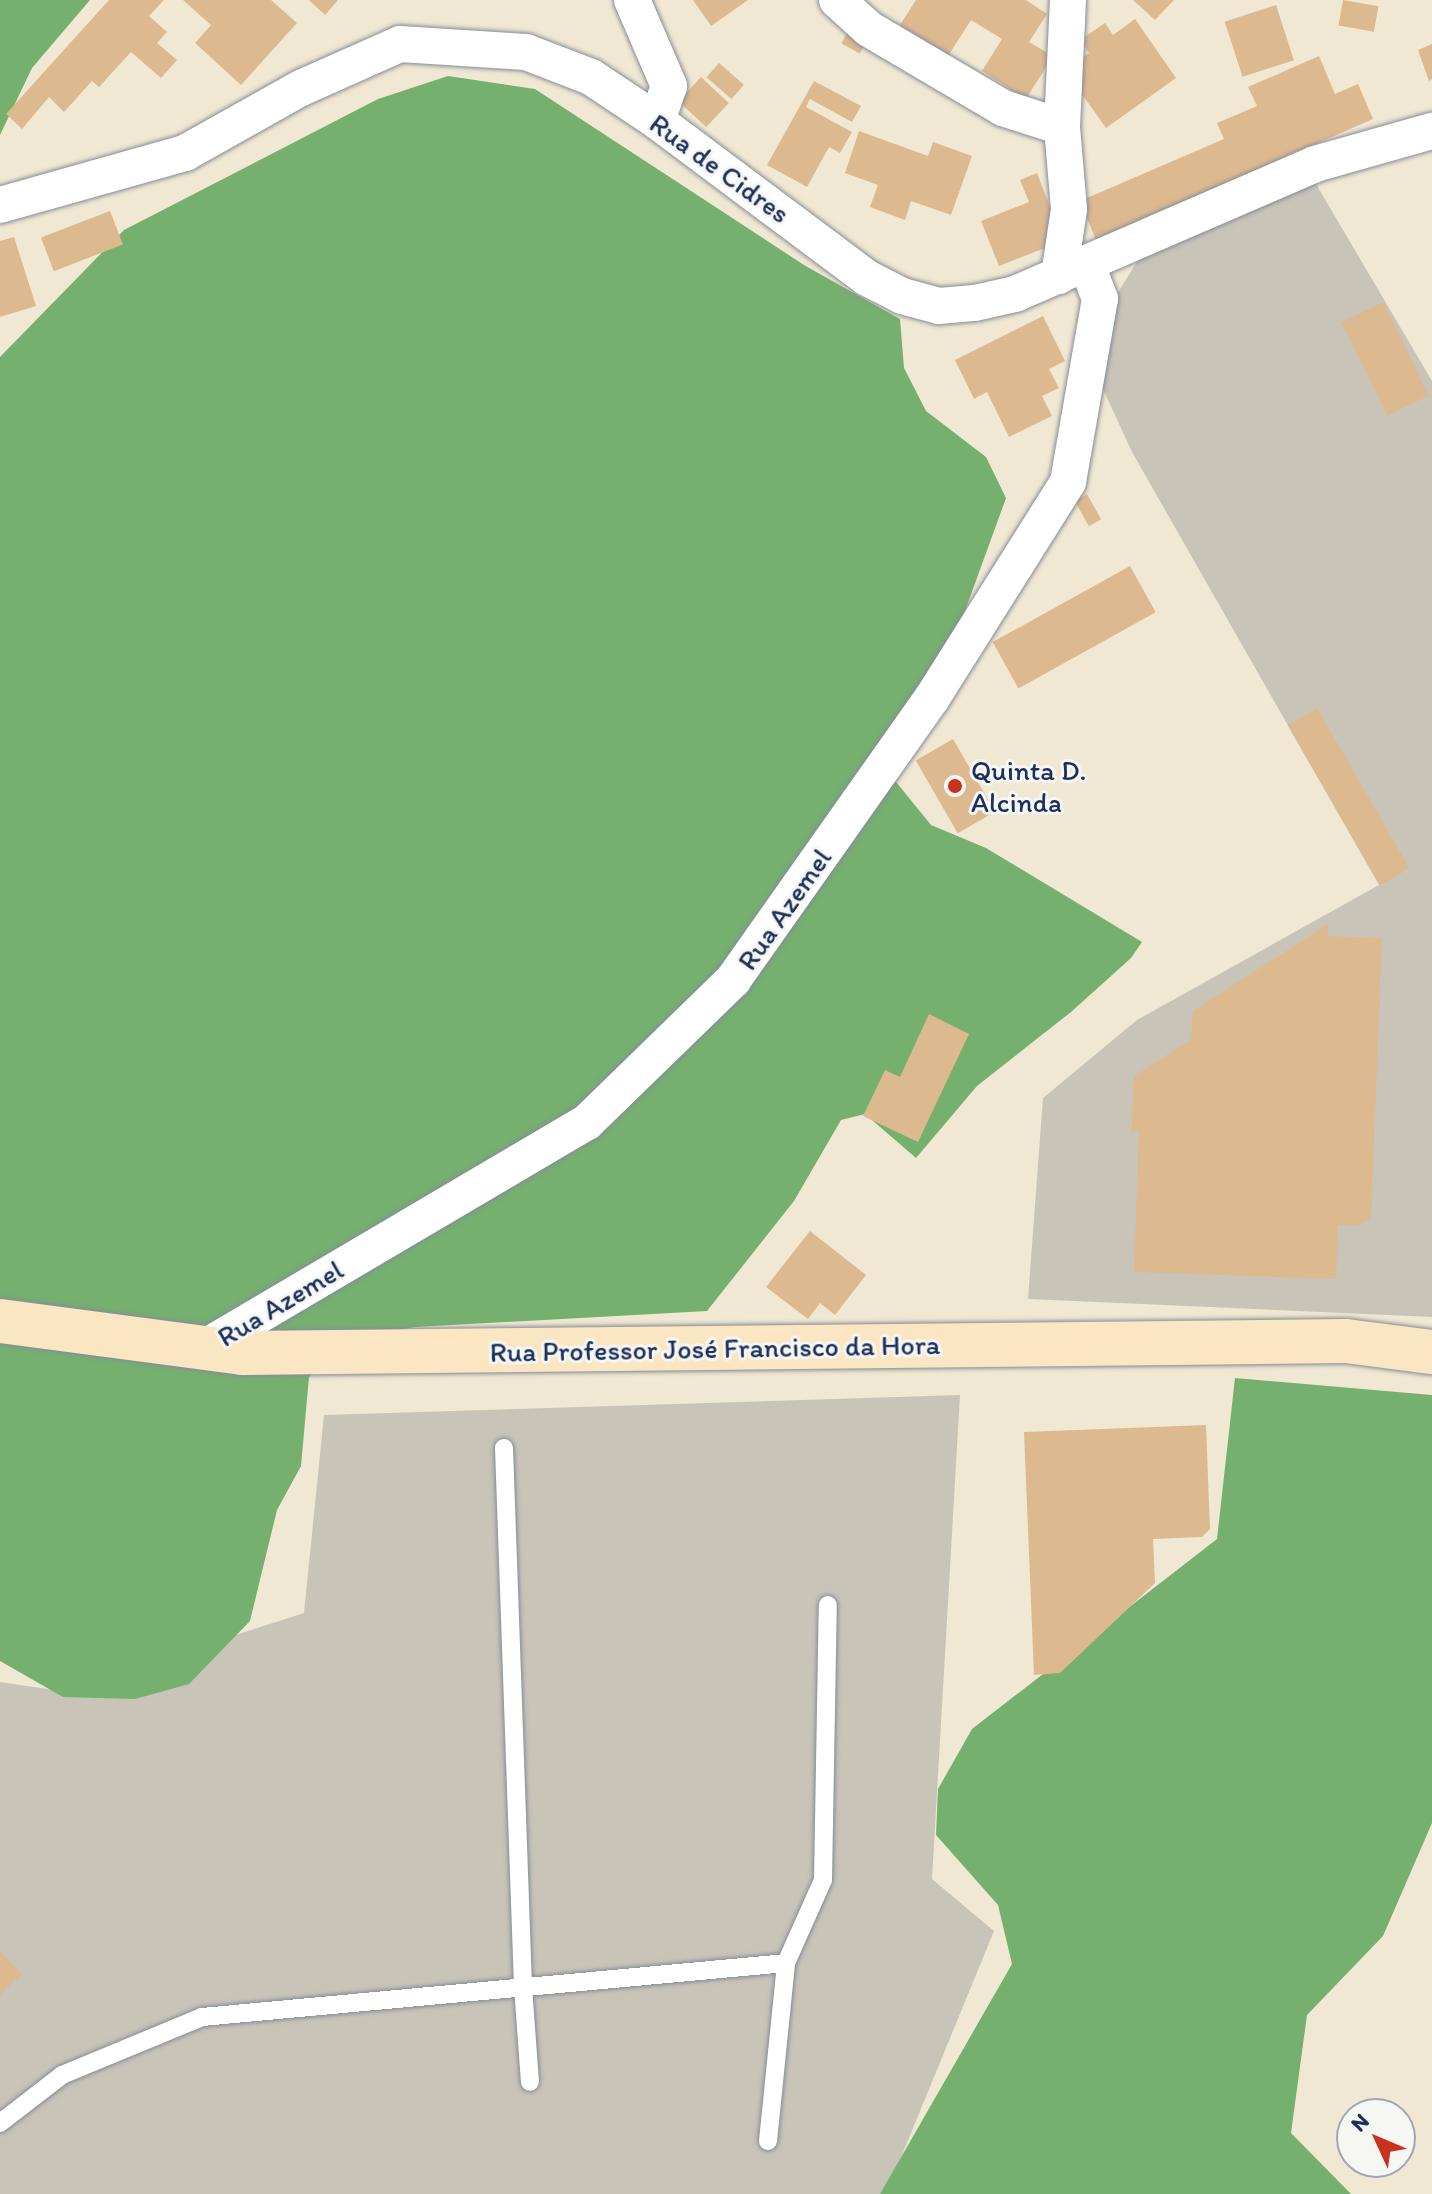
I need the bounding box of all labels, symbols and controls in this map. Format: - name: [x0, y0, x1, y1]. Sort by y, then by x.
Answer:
- street label: Rua de Cidres: [644, 106, 796, 230]
- place label: Quinta D. Alcinda: [971, 753, 1086, 819]
- marker: Quinta D. Alcinda: [946, 777, 964, 795]
- street label: Rua Azemel: [730, 842, 838, 976]
- street label: Rua Azemel: [211, 1252, 349, 1354]
- street label: Rua Professor José Francisco da Hora: [490, 1327, 940, 1369]
- north arrow: [1336, 2098, 1416, 2178]
- text: N: [1345, 2108, 1375, 2137]

